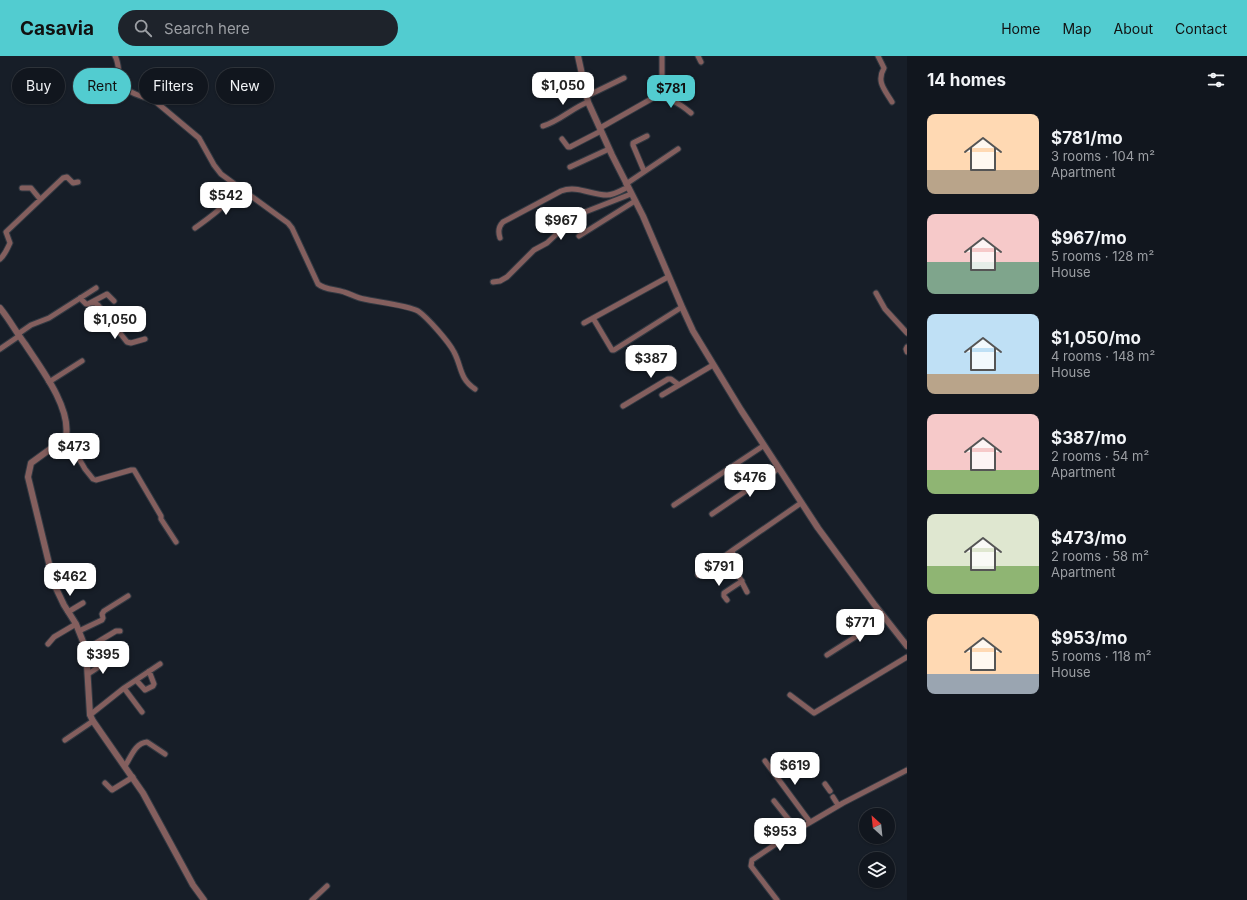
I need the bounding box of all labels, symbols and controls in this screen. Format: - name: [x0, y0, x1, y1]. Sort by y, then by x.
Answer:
- search box: [118, 10, 398, 46]
- text: Casavia: [20, 17, 94, 40]
- icon: search: [132, 17, 154, 39]
- text: Search here: [164, 19, 250, 38]
- text: Home: [1001, 20, 1040, 37]
- text: Map: [1062, 20, 1092, 37]
- text: About: [1114, 20, 1153, 37]
- text: Contact: [1175, 20, 1227, 37]
- chip: Buy: [12, 68, 65, 104]
- chip: Rent: [73, 68, 131, 104]
- chip: Filters: [139, 68, 208, 104]
- chip: New: [216, 68, 274, 104]
- icon: filters: [1205, 69, 1227, 91]
- text: 14 homes: [927, 70, 1006, 90]
- pin: $1,050: [530, 72, 596, 106]
- pin: $781: [647, 75, 695, 109]
- text: $1,050: [541, 77, 585, 93]
- text: $781: [656, 80, 686, 96]
- text: $781/mo: [1051, 128, 1123, 148]
- icon: home: [959, 130, 1007, 178]
- text: 3 rooms · 104 m²: [1051, 148, 1155, 164]
- text: Apartment: [1051, 164, 1116, 180]
- pin: $542: [202, 182, 250, 216]
- text: $542: [209, 187, 243, 203]
- pin: $967: [537, 207, 585, 241]
- text: $967: [545, 212, 577, 228]
- text: $967/mo: [1051, 228, 1127, 248]
- icon: home: [959, 230, 1007, 278]
- text: 5 rooms · 128 m²: [1051, 248, 1154, 264]
- text: House: [1051, 264, 1091, 280]
- pin: $1,050: [82, 306, 148, 340]
- text: $1,050: [93, 311, 137, 327]
- text: $1,050/mo: [1051, 328, 1141, 348]
- icon: home: [959, 330, 1007, 378]
- pin: $387: [627, 345, 675, 379]
- text: 4 rooms · 148 m²: [1051, 348, 1155, 364]
- text: $387: [635, 350, 667, 366]
- text: House: [1051, 364, 1091, 380]
- text: $387/mo: [1051, 428, 1127, 448]
- icon: home: [959, 430, 1007, 478]
- pin: $473: [50, 433, 98, 467]
- text: $473: [57, 438, 91, 454]
- text: 2 rooms · 54 m²: [1051, 448, 1149, 464]
- pin: $476: [726, 464, 774, 498]
- text: Apartment: [1051, 464, 1116, 480]
- text: $476: [733, 469, 767, 485]
- text: $473/mo: [1051, 528, 1127, 548]
- icon: home: [959, 530, 1007, 578]
- text: 2 rooms · 58 m²: [1051, 548, 1149, 564]
- pin: $791: [695, 553, 743, 587]
- text: $791: [704, 558, 734, 574]
- pin: $462: [46, 563, 94, 597]
- text: Apartment: [1051, 564, 1116, 580]
- text: $462: [53, 568, 87, 584]
- pin: $771: [836, 609, 884, 643]
- text: $771: [845, 614, 875, 630]
- text: $953/mo: [1051, 628, 1128, 648]
- icon: home: [959, 630, 1007, 678]
- pin: $395: [79, 641, 127, 675]
- text: $395: [86, 646, 120, 662]
- text: 5 rooms · 118 m²: [1051, 648, 1152, 664]
- text: House: [1051, 664, 1091, 680]
- pin: $619: [771, 752, 819, 786]
- text: $619: [779, 757, 811, 773]
- north arrow: [859, 808, 895, 844]
- map controls: [859, 808, 895, 888]
- pin: $953: [756, 818, 804, 852]
- text: $953: [763, 823, 797, 839]
- button: layers: [859, 852, 895, 888]

